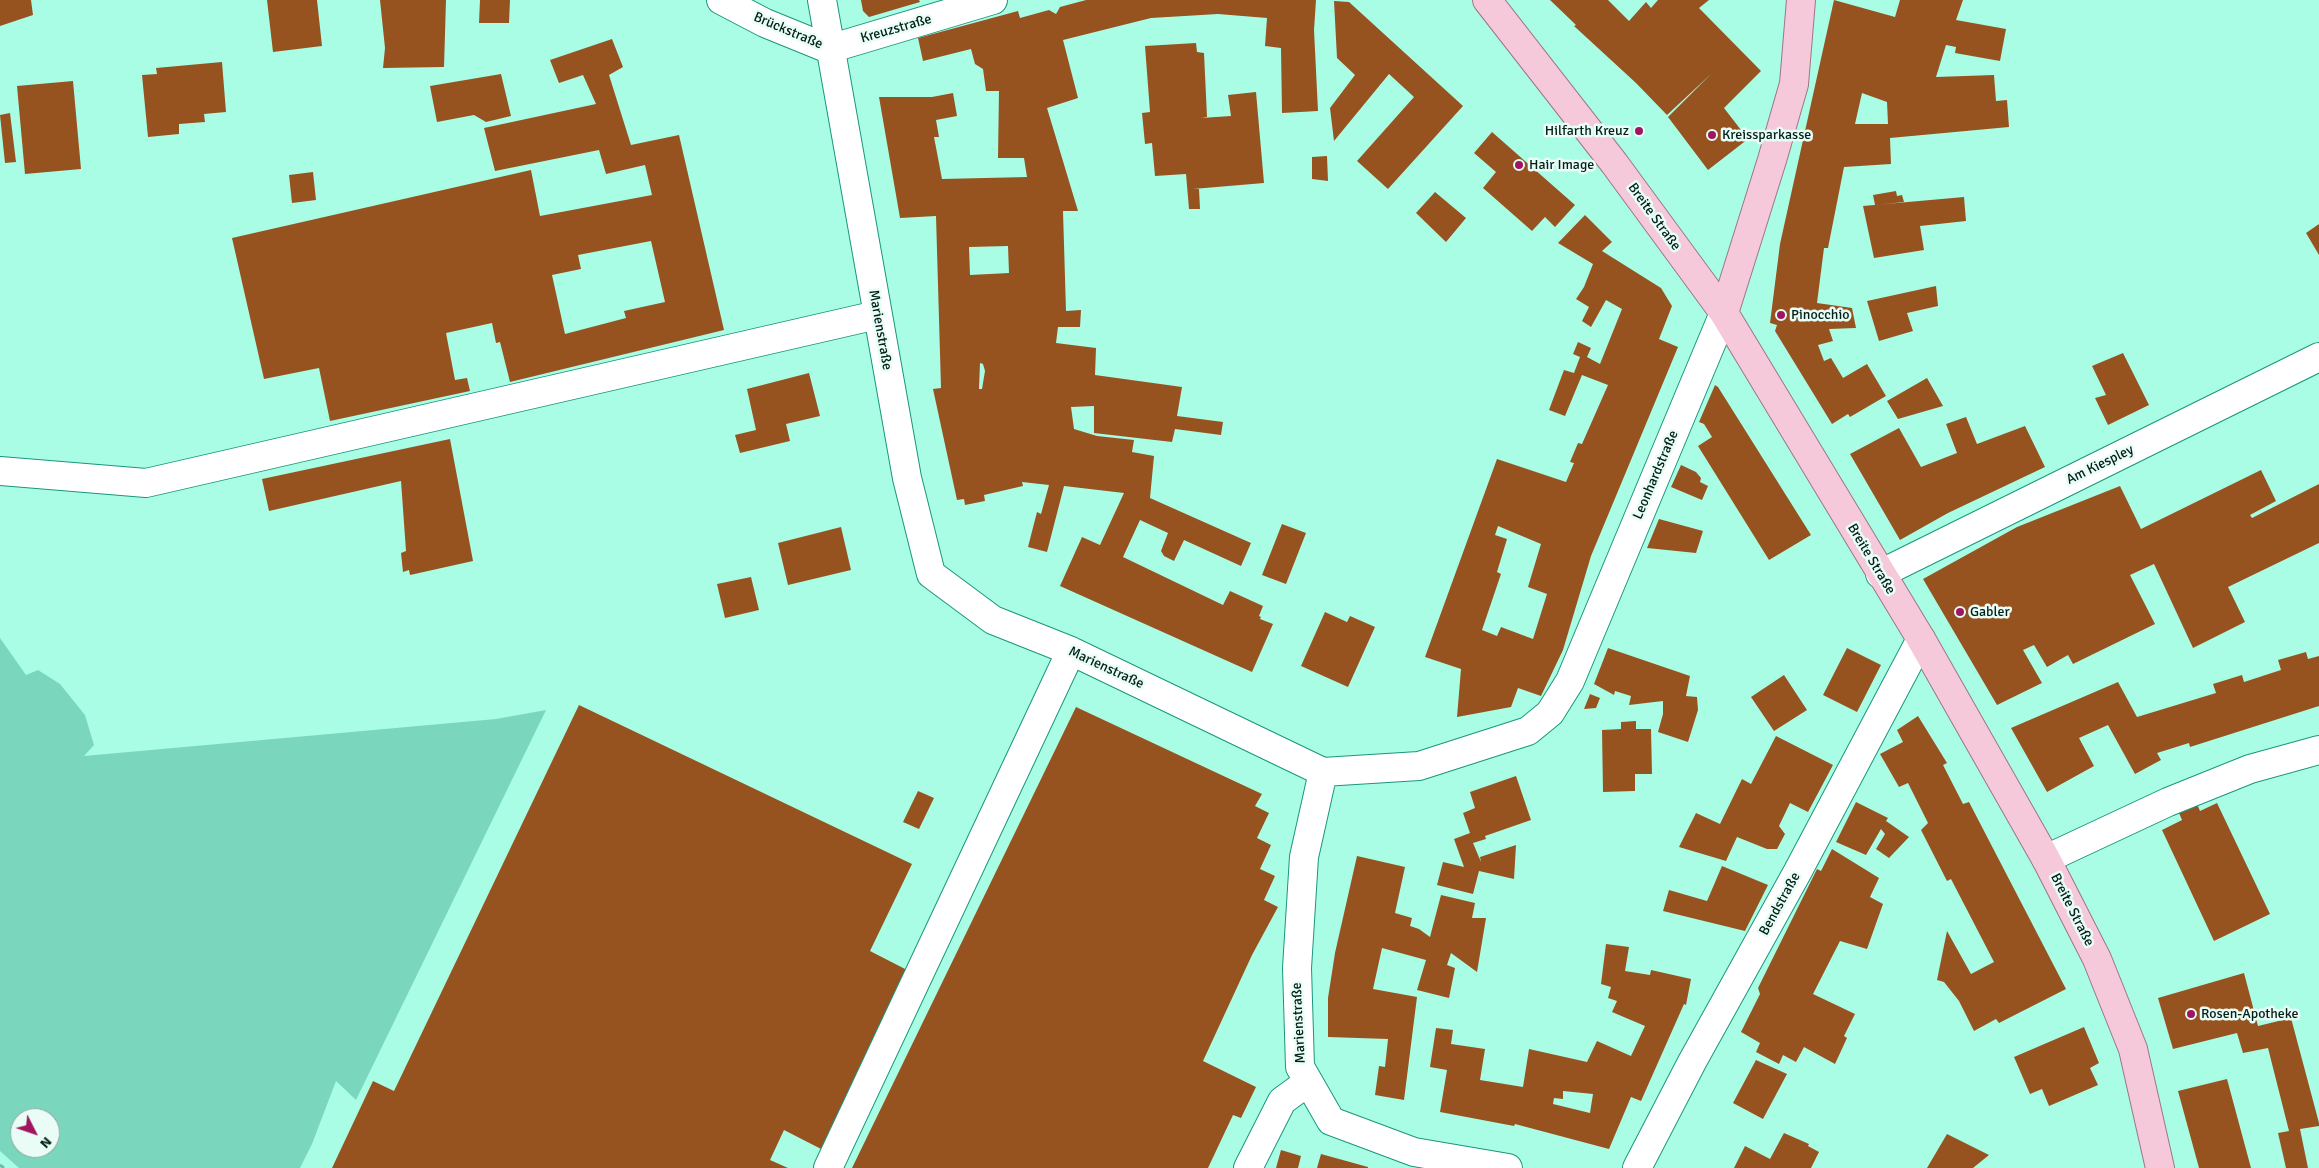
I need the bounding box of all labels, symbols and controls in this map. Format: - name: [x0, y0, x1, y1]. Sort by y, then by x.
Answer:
- street label: Brückstraße: [751, 9, 825, 53]
- street label: Kreuzstraße: [859, 11, 933, 47]
- place label: Hilfarth Kreuz: [1545, 123, 1629, 139]
- marker: Hilfarth Kreuz: [1633, 125, 1645, 137]
- place label: Kreissparkasse: [1722, 127, 1811, 143]
- marker: Kreissparkasse: [1706, 129, 1718, 141]
- place label: Hair Image: [1529, 157, 1594, 173]
- marker: Hair Image: [1513, 159, 1525, 171]
- street label: Breite Straße: [1624, 180, 1684, 254]
- street label: Marienstraße: [865, 289, 895, 371]
- place label: Pinocchio: [1791, 307, 1849, 323]
- marker: Pinocchio: [1775, 309, 1787, 321]
- street label: Leonhardstraße: [1630, 428, 1682, 522]
- street label: Am Kiespley: [2064, 441, 2136, 489]
- street label: Breite Straße: [1843, 521, 1899, 597]
- place label: Gabler: [1970, 604, 2010, 620]
- marker: Gabler: [1954, 606, 1966, 618]
- street label: Marienstraße: [1066, 643, 1146, 693]
- street label: Bendstraße: [1756, 870, 1804, 938]
- street label: Breite Straße: [2047, 871, 2097, 949]
- street label: Marienstraße: [1288, 982, 1310, 1064]
- place label: Rosen-Apotheke: [2201, 1006, 2299, 1022]
- marker: Rosen-Apotheke: [2185, 1008, 2197, 1020]
- north arrow: [10, 1108, 60, 1158]
- text: N: [36, 1133, 56, 1152]

